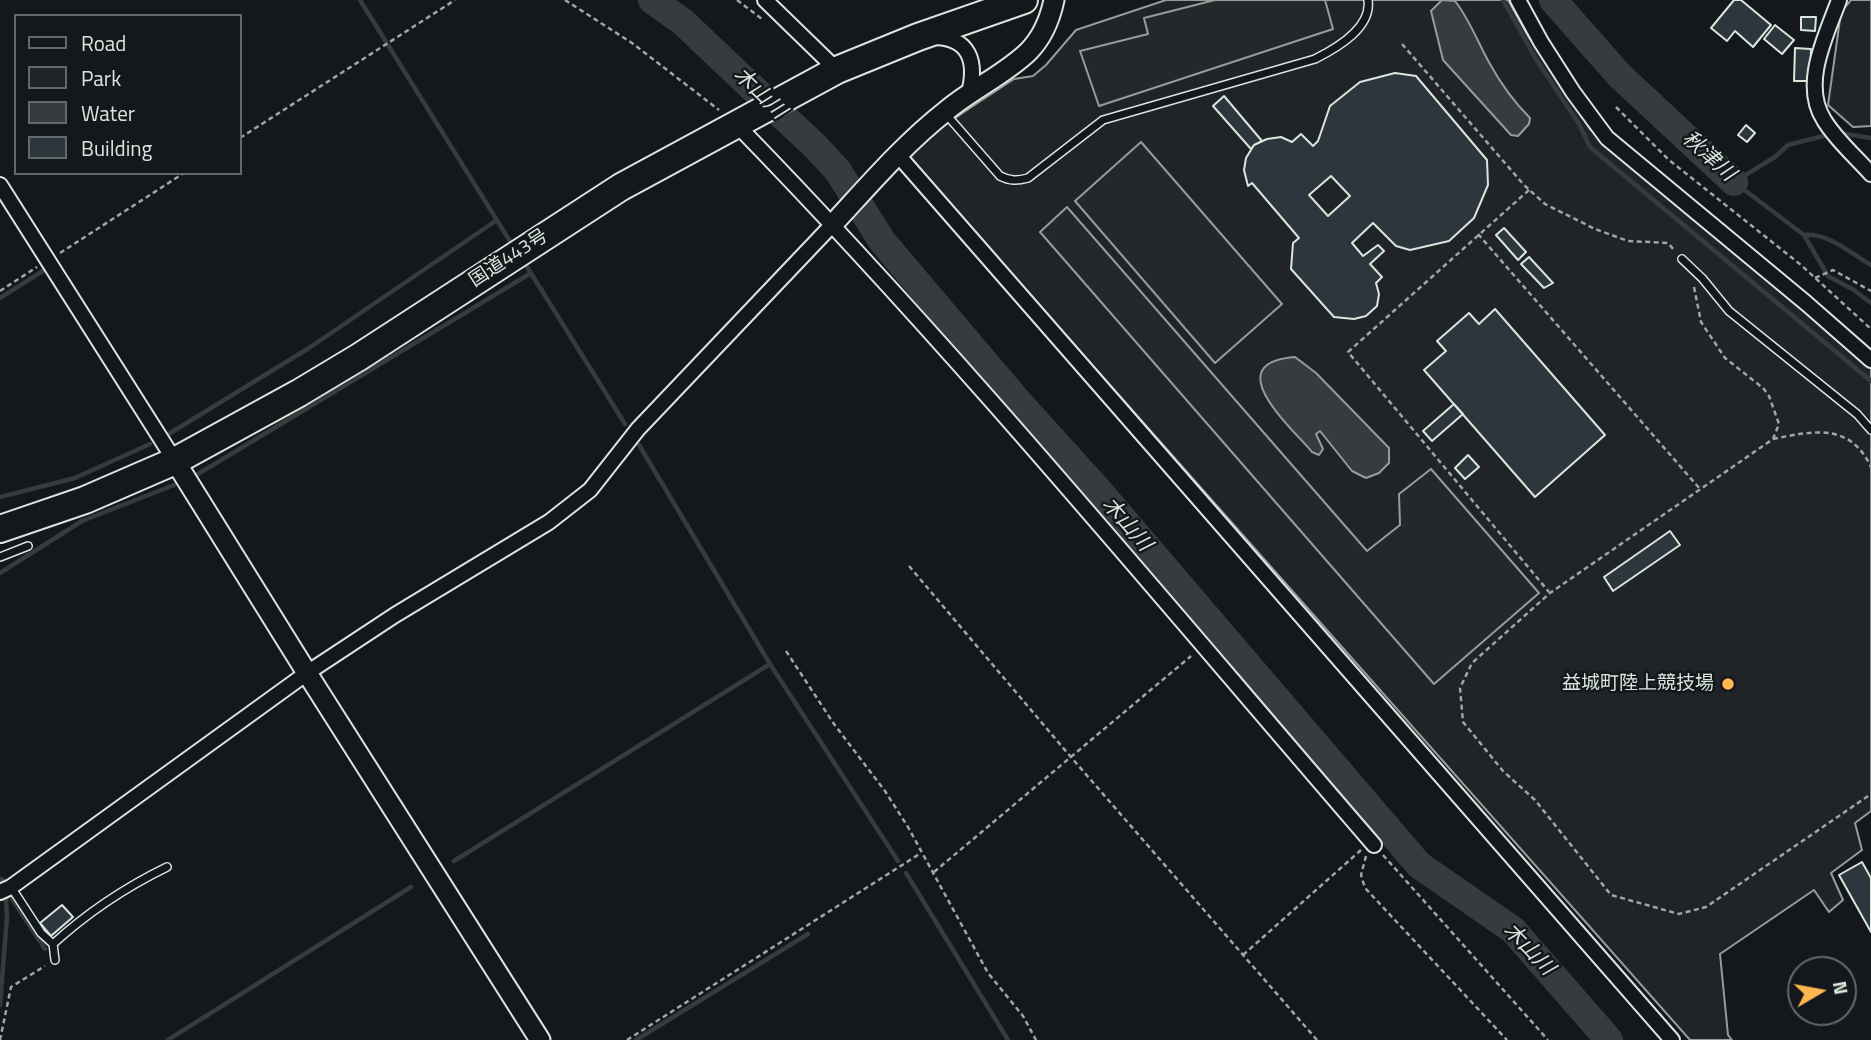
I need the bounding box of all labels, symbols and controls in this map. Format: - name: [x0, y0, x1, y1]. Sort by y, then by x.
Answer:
- legend: [14, 14, 242, 175]
- text: Road: [81, 27, 126, 59]
- text: Park: [81, 62, 121, 94]
- water label: 木山川: [728, 63, 790, 125]
- text: Water: [81, 97, 135, 129]
- water label: 秋津川: [1676, 127, 1740, 187]
- text: Building: [81, 132, 152, 164]
- street label: 国道443号: [466, 225, 552, 293]
- water label: 木山川: [1096, 493, 1156, 557]
- place label: 益城町陸上競技場: [1562, 673, 1714, 695]
- marker: 益城町陸上競技場: [1720, 676, 1736, 692]
- water label: 木山川: [1497, 919, 1559, 981]
- north arrow: [1787, 956, 1857, 1026]
- text: N: [1826, 979, 1857, 997]

